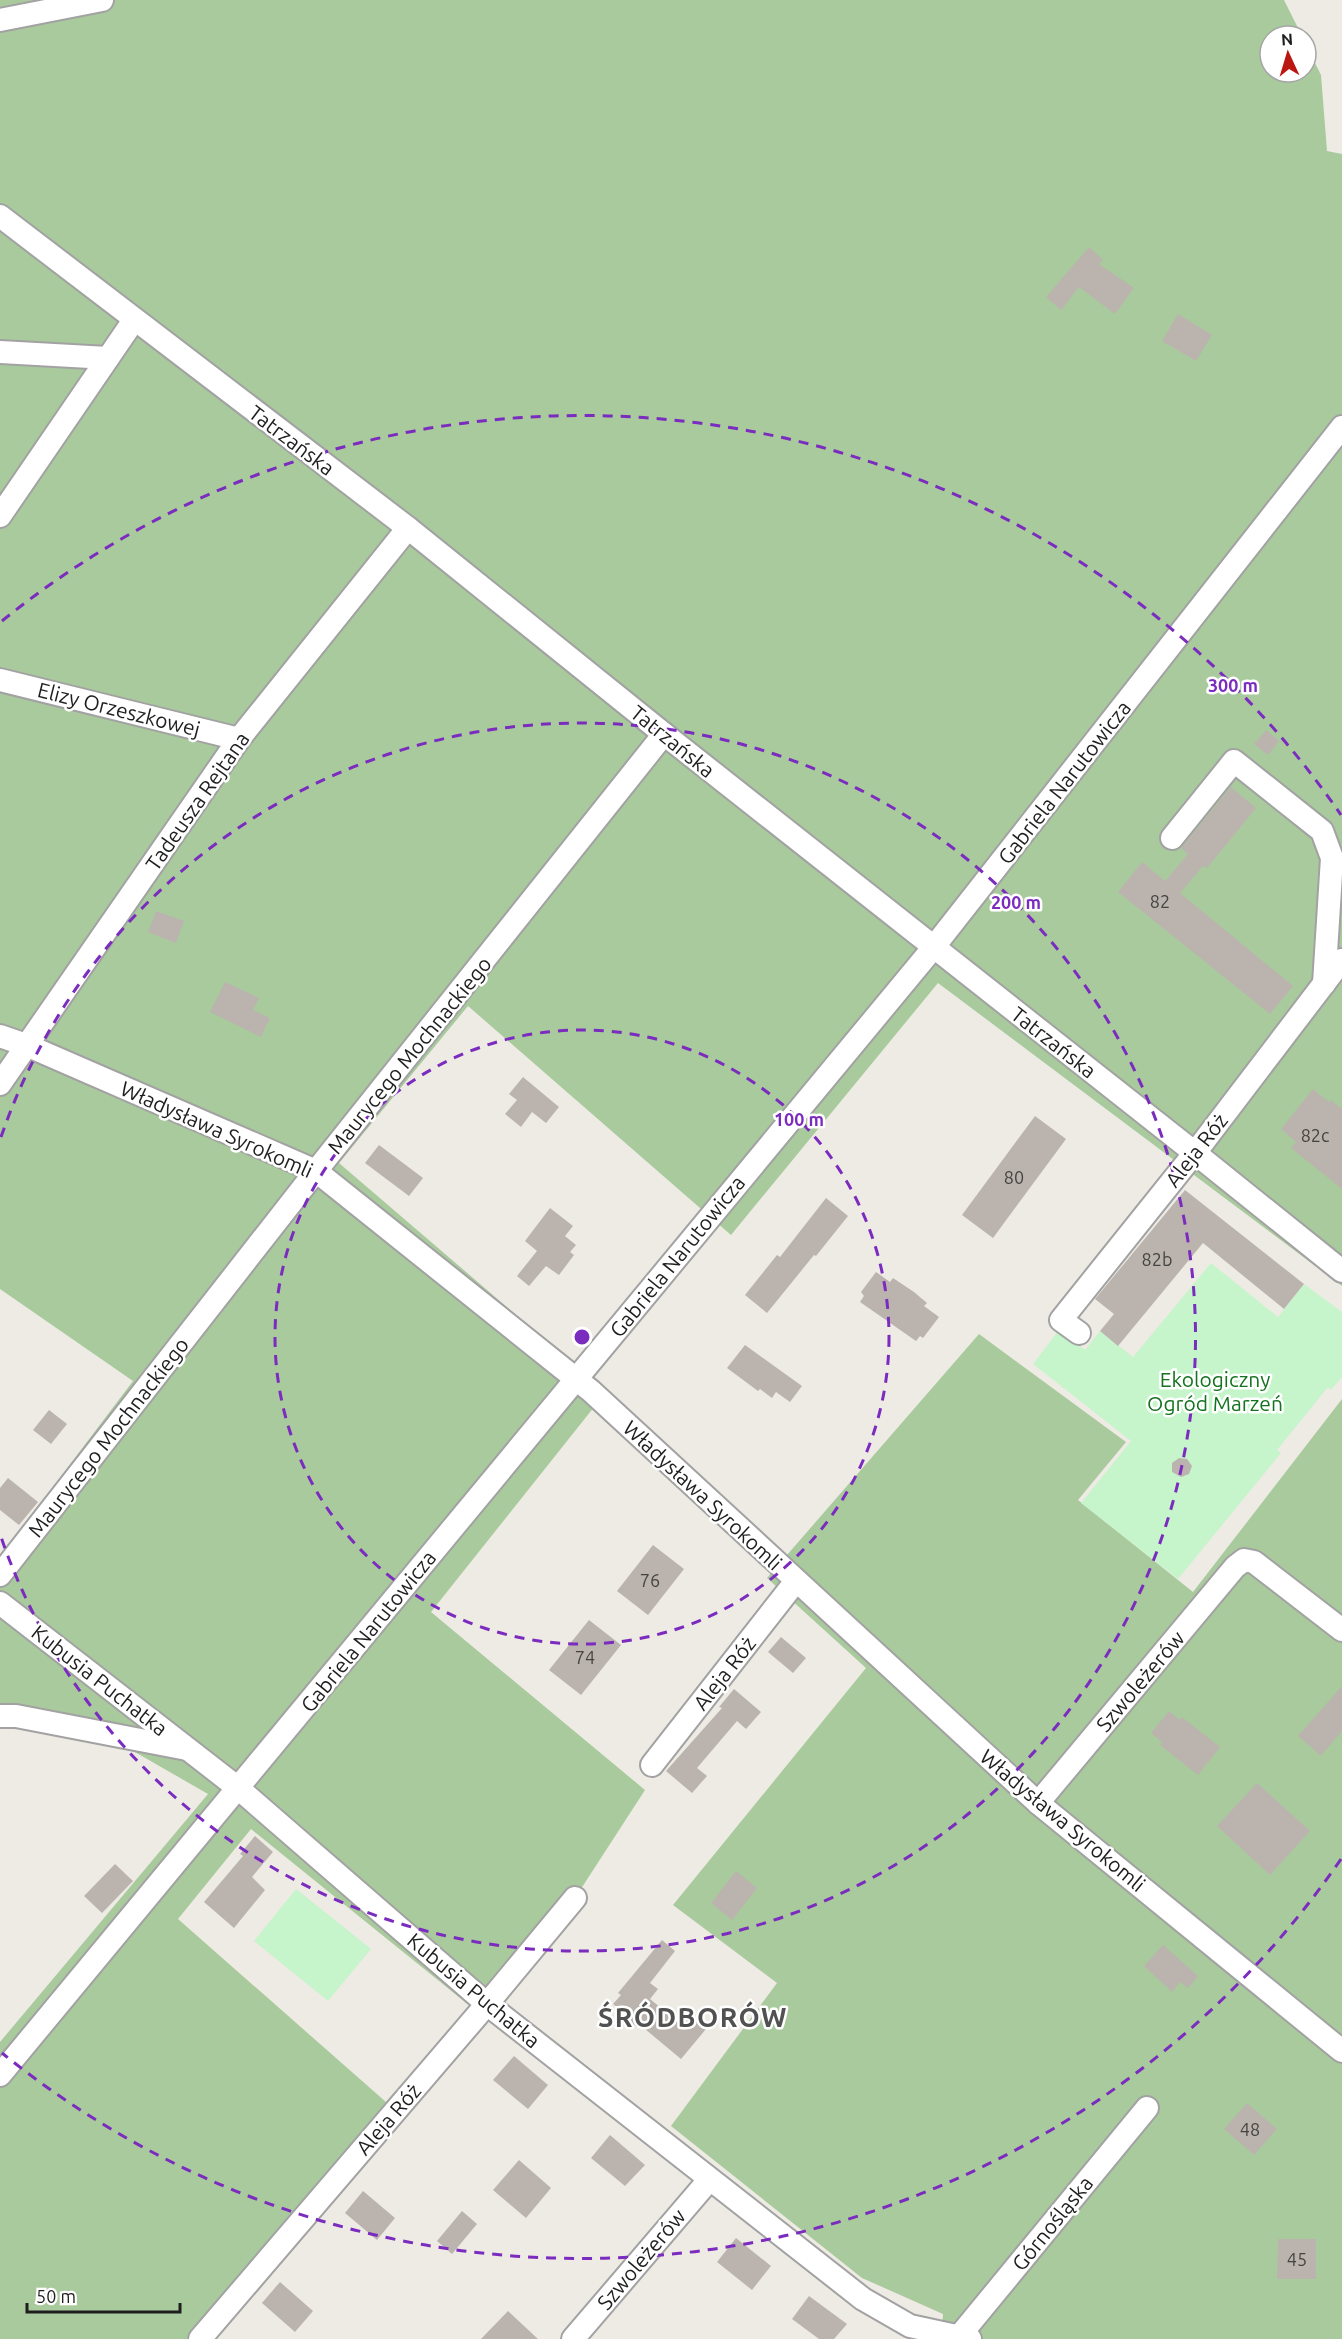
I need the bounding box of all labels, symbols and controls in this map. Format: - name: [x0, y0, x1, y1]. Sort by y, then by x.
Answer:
- north arrow: [1258, 24, 1318, 84]
- text: N: [1280, 30, 1294, 48]
- street label: Tatrzańska: [245, 400, 339, 480]
- text: 300 m: [1208, 675, 1258, 695]
- street label: Elizy Orzeszkowej: [35, 677, 203, 741]
- street label: Gabriela Narutowicza: [993, 696, 1135, 868]
- street label: Tatrzańska: [626, 700, 720, 782]
- street label: Tadeusza Rejtana: [140, 727, 254, 875]
- house number: 82: [1150, 891, 1170, 911]
- text: 200 m: [991, 892, 1041, 912]
- street label: Maurycego Mochnackiego: [322, 952, 496, 1158]
- street label: Tatrzańska: [1007, 1002, 1101, 1082]
- street label: Władysława Syrokomli: [117, 1076, 317, 1182]
- text: 100 m: [774, 1109, 824, 1129]
- street label: Aleja Róż: [1160, 1109, 1232, 1191]
- house number: 82c: [1301, 1125, 1329, 1145]
- house number: 80: [1004, 1167, 1024, 1187]
- street label: Gabriela Narutowicza: [605, 1171, 749, 1341]
- house number: 82b: [1142, 1249, 1172, 1269]
- centre of rings: [572, 1327, 592, 1347]
- street label: Maurycego Mochnackiego: [23, 1332, 193, 1542]
- park label: Ekologiczny Ogród Marzeń: [1147, 1367, 1283, 1415]
- street label: Władysława Syrokomli: [619, 1415, 787, 1575]
- street label: Gabriela Narutowicza: [296, 1546, 440, 1716]
- house number: 76: [640, 1570, 660, 1590]
- street label: Kubusia Puchatka: [27, 1620, 173, 1740]
- street label: Szwoleżerów: [1091, 1626, 1189, 1736]
- street label: Aleja Róż: [688, 1632, 760, 1714]
- house number: 74: [575, 1647, 595, 1667]
- street label: Władysława Syrokomli: [976, 1744, 1150, 1896]
- street label: Kubusia Puchatka: [403, 1928, 545, 2052]
- district label: ŚRÓDBORÓW: [598, 2001, 788, 2032]
- street label: Aleja Róż: [351, 2079, 425, 2159]
- house number: 48: [1240, 2119, 1260, 2139]
- street label: Górnośląska: [1007, 2171, 1097, 2275]
- street label: Szwoleżerów: [592, 2204, 690, 2314]
- house number: 45: [1287, 2249, 1307, 2269]
- scale bar: [27, 2276, 180, 2314]
- text: 50 m: [36, 2286, 76, 2306]

